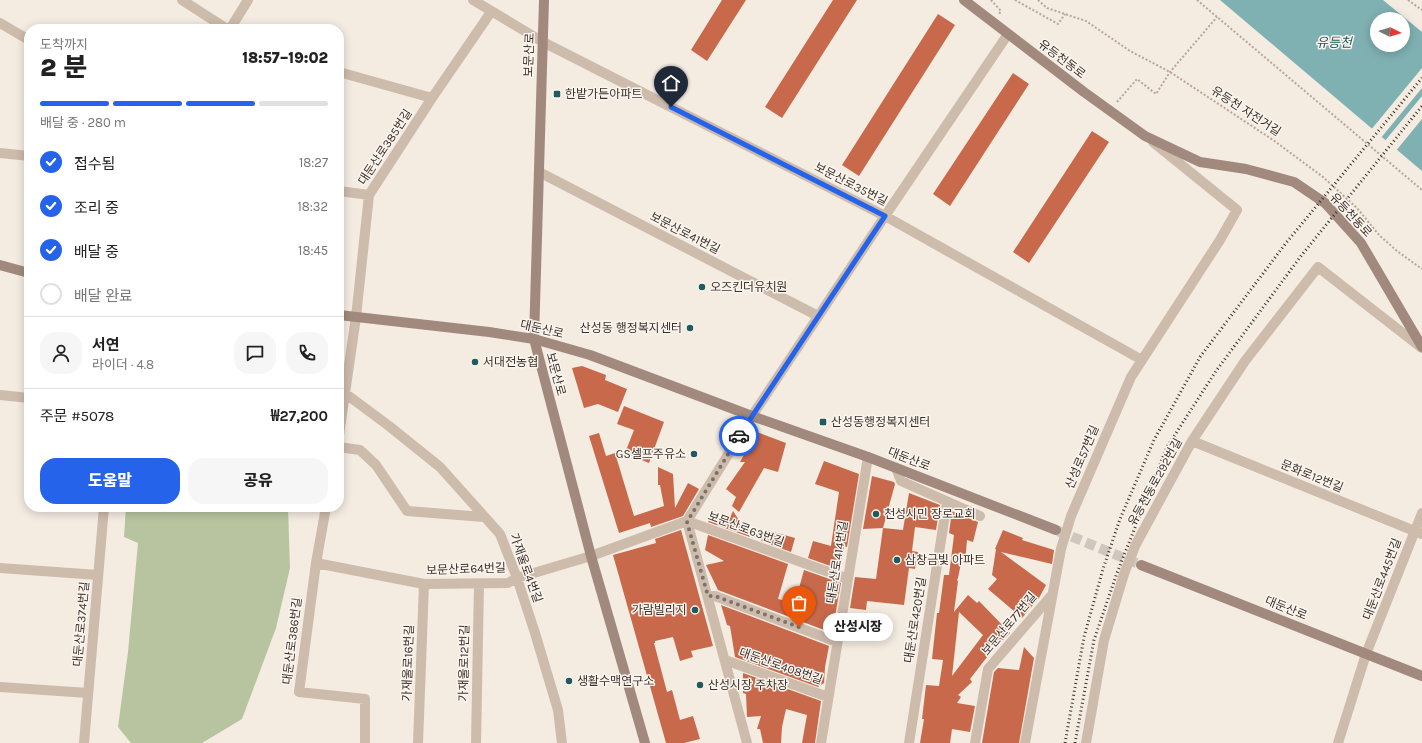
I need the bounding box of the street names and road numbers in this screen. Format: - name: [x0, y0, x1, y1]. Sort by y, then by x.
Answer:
- street label: 보문산로: [521, 33, 537, 77]
- street label: 유등천동로: [1036, 37, 1088, 81]
- street label: 유등천 자전거길: [1209, 83, 1283, 139]
- street label: 대둔산로385번길: [355, 107, 415, 187]
- street label: 보문산로35번길: [812, 160, 890, 208]
- street label: 유등천동로: [1327, 190, 1375, 240]
- street label: 보문산로41번길: [648, 209, 722, 257]
- street label: 대둔산로: [519, 317, 565, 341]
- street label: 보문산로: [544, 351, 568, 397]
- street label: 산성로57번길: [1062, 423, 1102, 491]
- street label: 유등천동로292번길: [1125, 436, 1185, 528]
- street label: 대둔산로: [886, 445, 932, 473]
- street label: 문화로12번길: [1279, 457, 1345, 495]
- street label: 보문산로63번길: [706, 509, 786, 549]
- street label: 대둔산로414번길: [824, 520, 850, 604]
- street label: 가재울로4번길: [507, 531, 545, 605]
- street label: 대둔산로445번길: [1360, 536, 1404, 622]
- street label: 보문산로64번길: [426, 561, 506, 577]
- street label: 대둔산로420번길: [901, 576, 929, 664]
- street label: 대둔산로374번길: [70, 581, 92, 667]
- street label: 보문산로77번길: [979, 590, 1039, 658]
- street label: 대둔산로: [1263, 593, 1309, 623]
- street label: 대둔산로386번길: [280, 597, 304, 685]
- street label: 가재울로16번길: [400, 624, 416, 702]
- street label: 가재울로12번길: [456, 624, 472, 702]
- street label: 대둔산로408번길: [737, 645, 825, 687]

